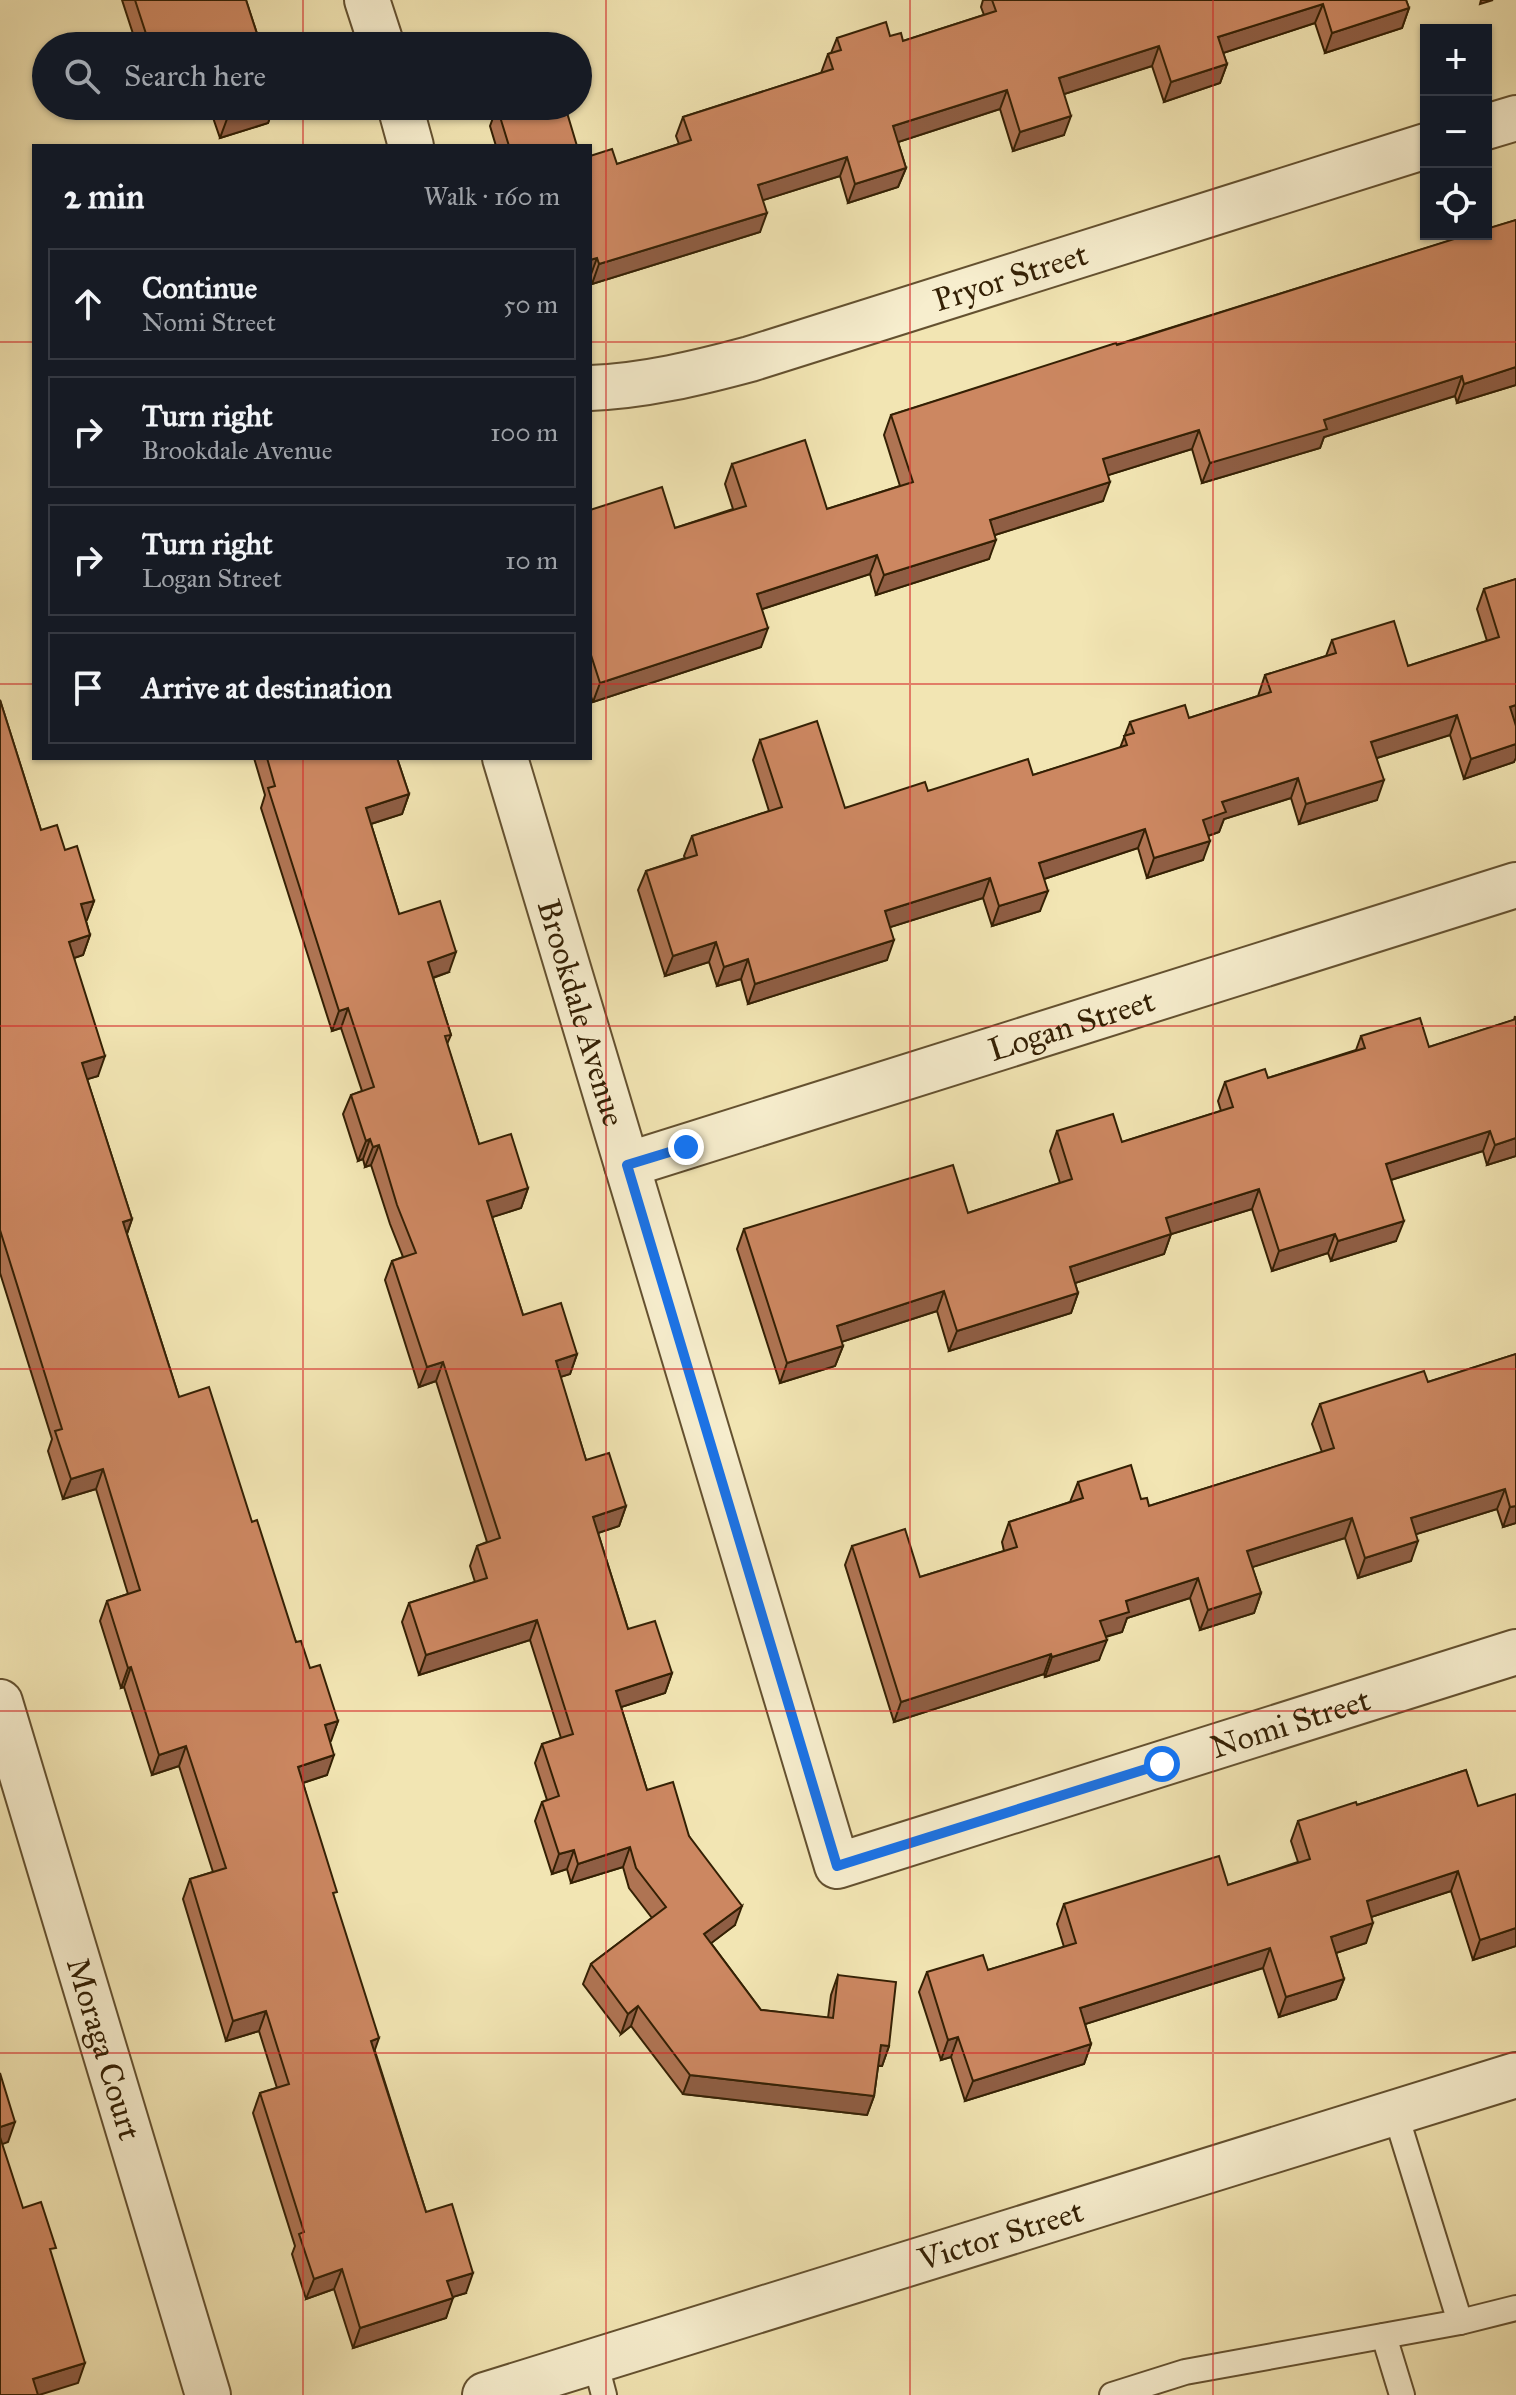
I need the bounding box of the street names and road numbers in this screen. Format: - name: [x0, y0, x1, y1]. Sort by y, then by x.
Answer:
- street label: Pryor Street: [928, 234, 1092, 320]
- street label: Brookdale Avenue: [529, 895, 634, 1131]
- street label: Logan Street: [984, 981, 1159, 1069]
- street label: Nomi Street: [1206, 1680, 1375, 1767]
- street label: Moraga Court: [58, 1953, 150, 2144]
- street label: Victor Street: [913, 2191, 1088, 2279]

